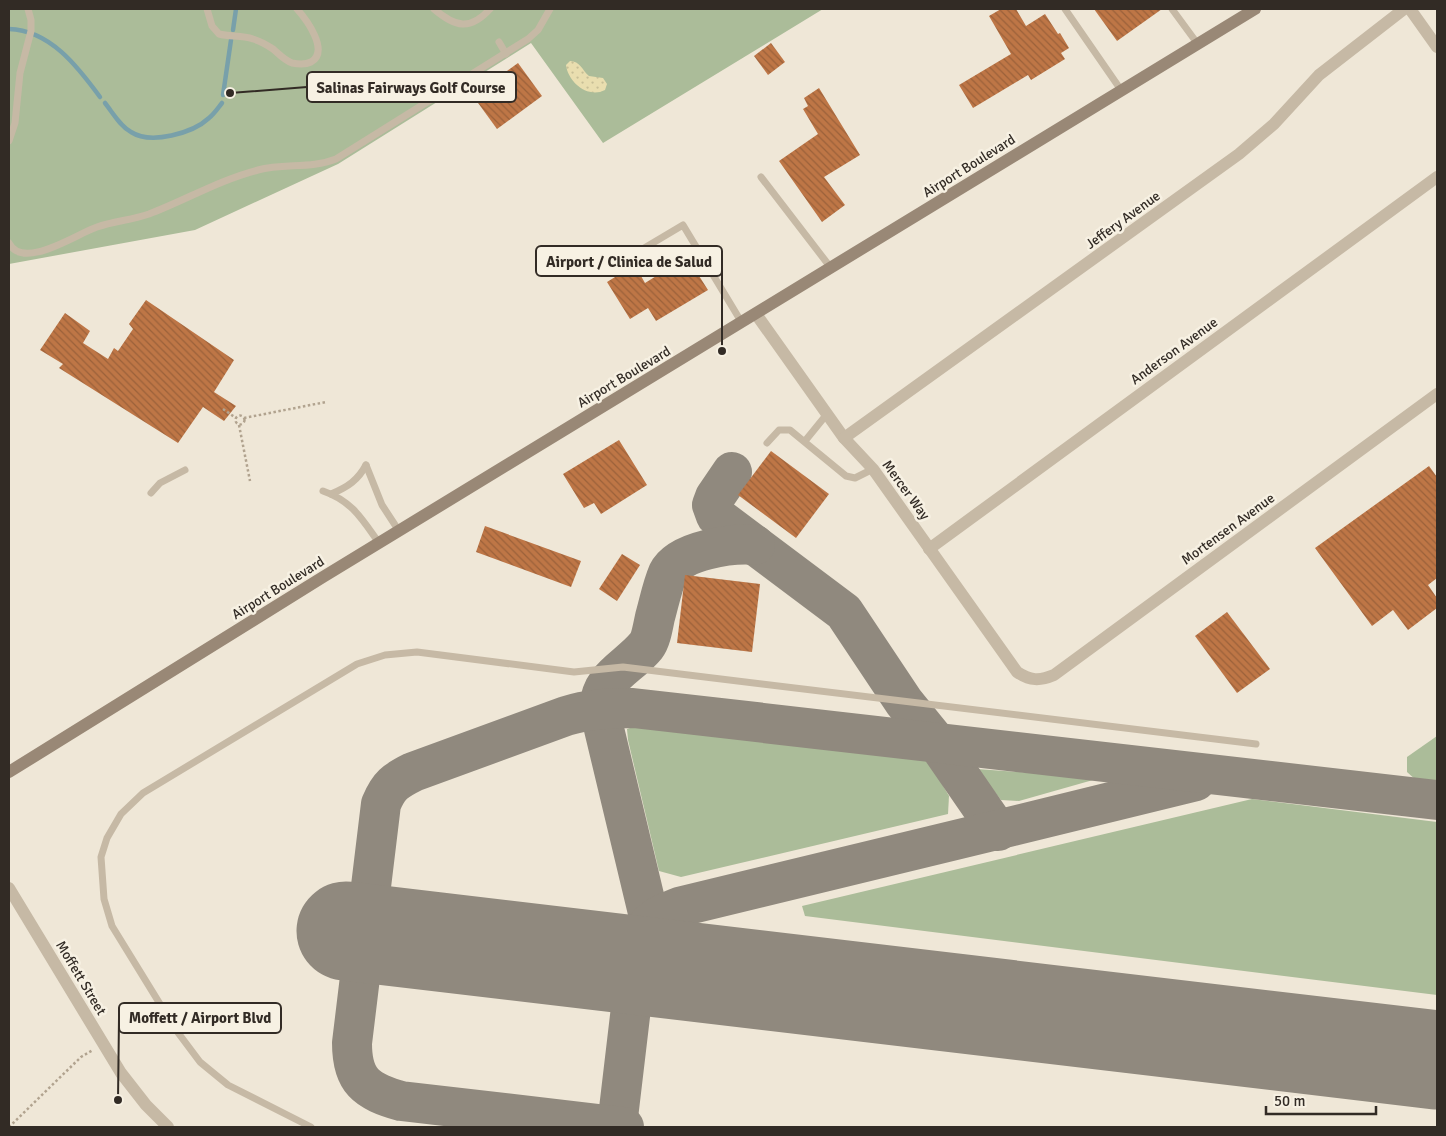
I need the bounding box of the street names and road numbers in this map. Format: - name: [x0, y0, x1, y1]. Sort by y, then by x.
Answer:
- street label: Airport Boulevard: [920, 131, 1018, 201]
- street label: Jeffery Avenue: [1082, 187, 1164, 253]
- street label: Anderson Avenue: [1127, 314, 1221, 388]
- street label: Airport Boulevard: [574, 342, 674, 412]
- street label: Mercer Way: [879, 457, 934, 524]
- street label: Mortensen Avenue: [1178, 489, 1278, 569]
- street label: Airport Boulevard: [229, 553, 327, 623]
- street label: Moffett Street: [52, 938, 110, 1018]

